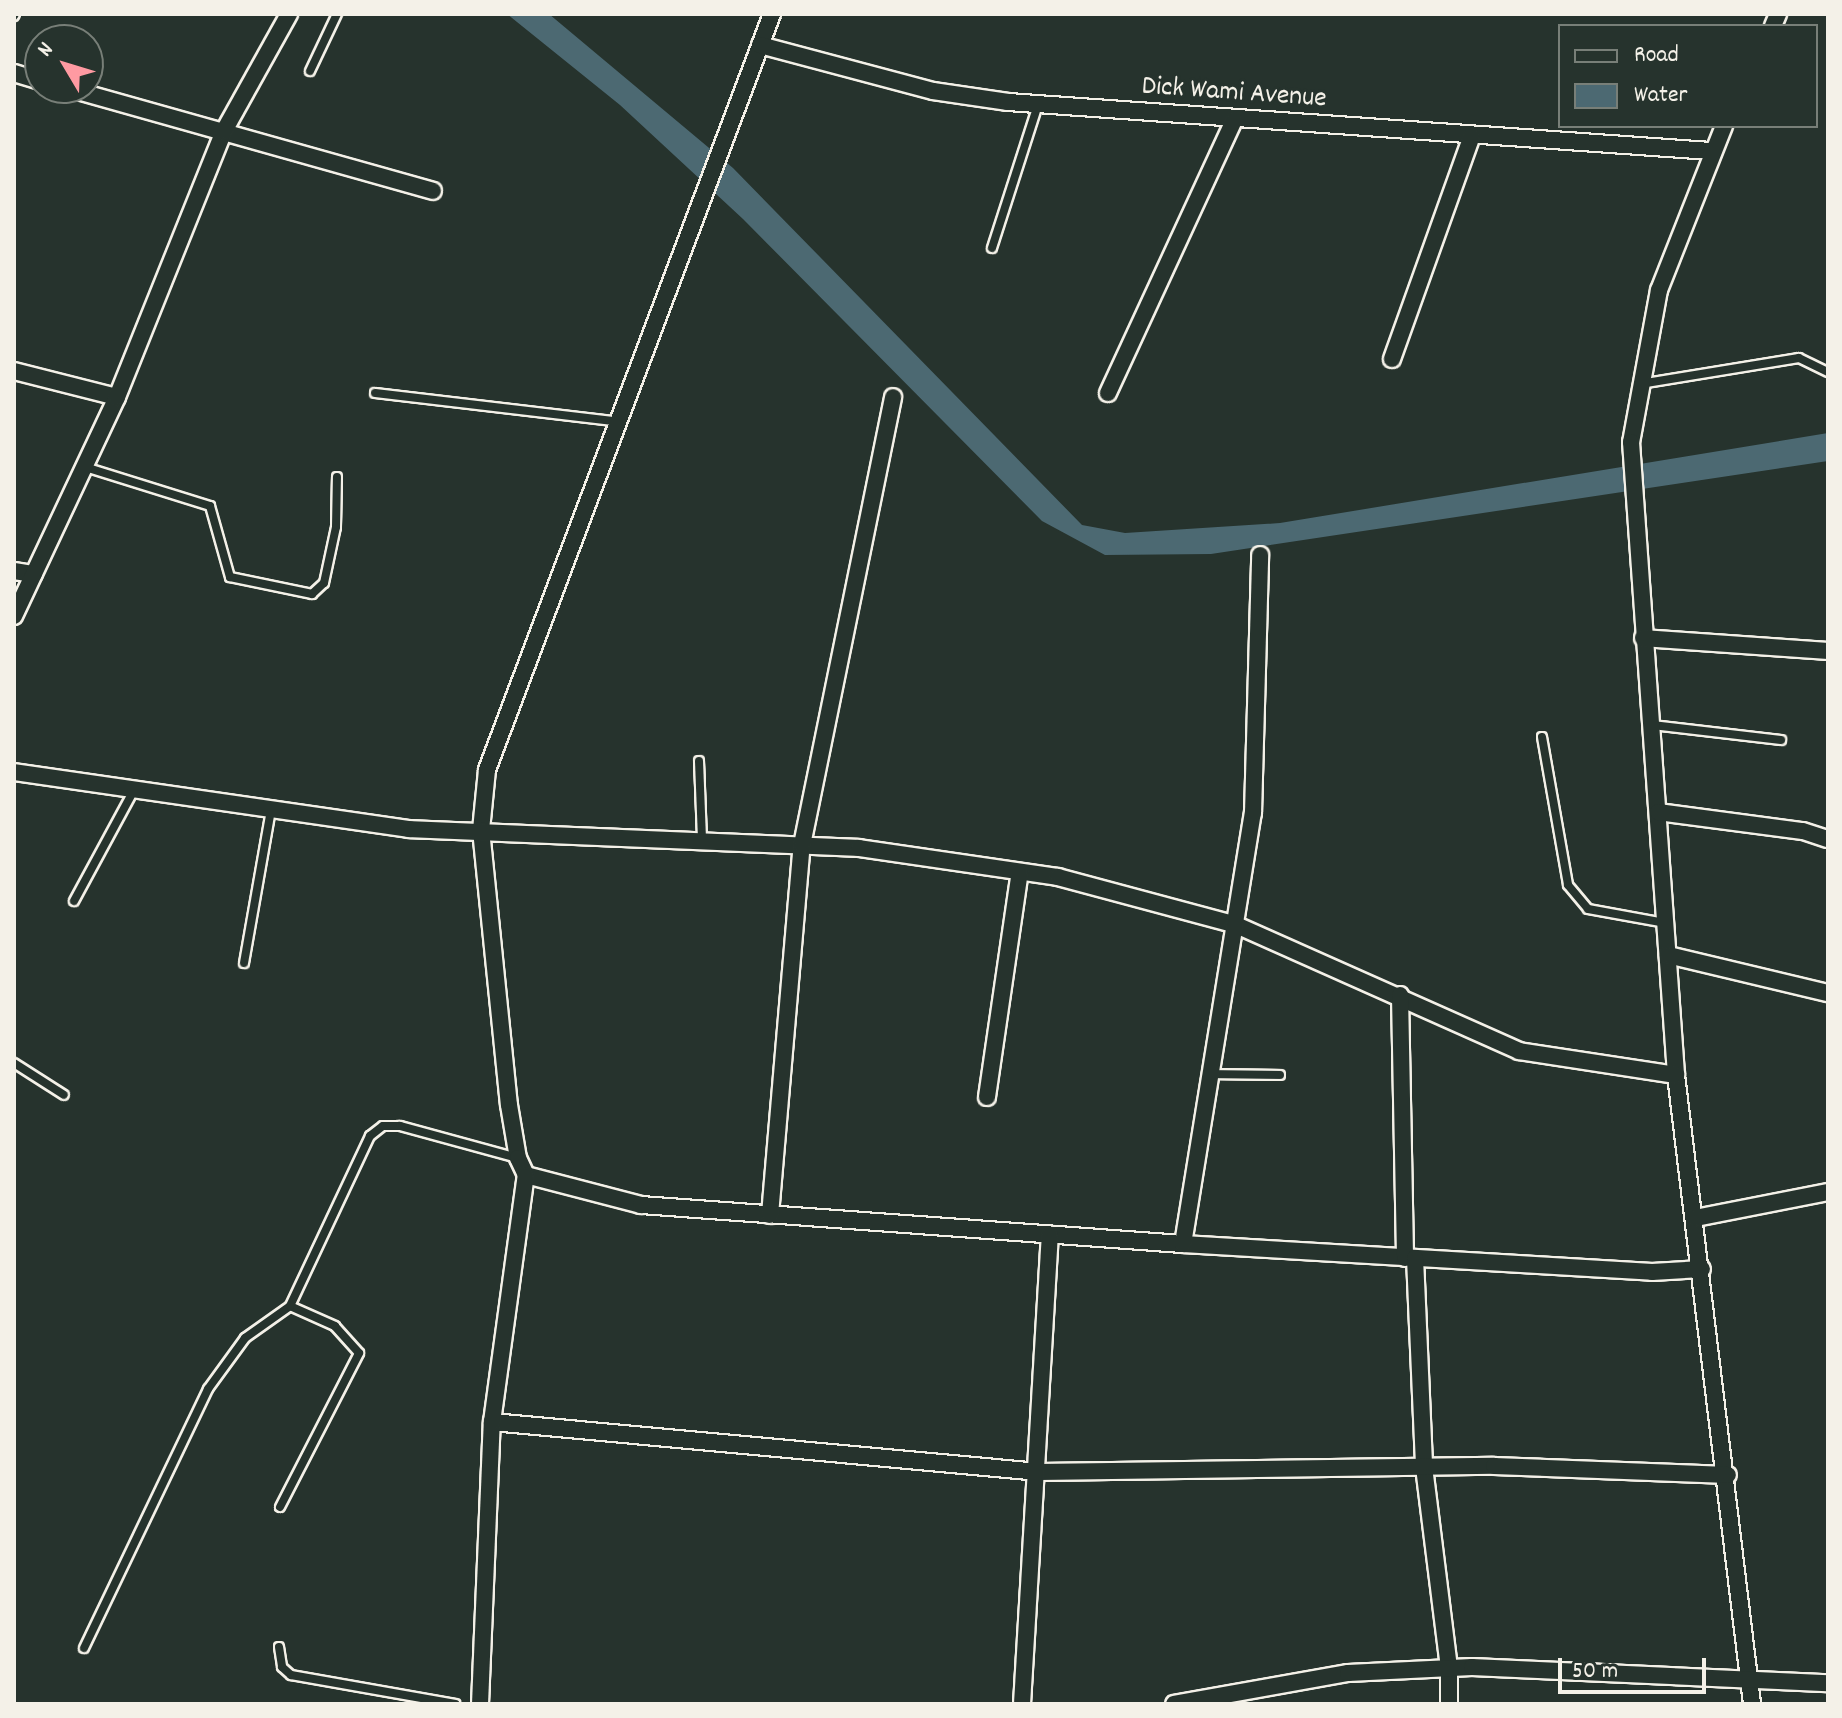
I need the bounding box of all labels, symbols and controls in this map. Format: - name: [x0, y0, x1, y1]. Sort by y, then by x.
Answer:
- north arrow: [24, 24, 104, 104]
- legend: [1558, 24, 1818, 128]
- text: N: [31, 36, 62, 64]
- text: Road: [1634, 39, 1679, 73]
- street label: Dick Wami Avenue: [1140, 71, 1328, 117]
- text: Water: [1634, 79, 1687, 113]
- scale bar: [1562, 1642, 1710, 1692]
- text: 50 m: [1572, 1655, 1618, 1689]

